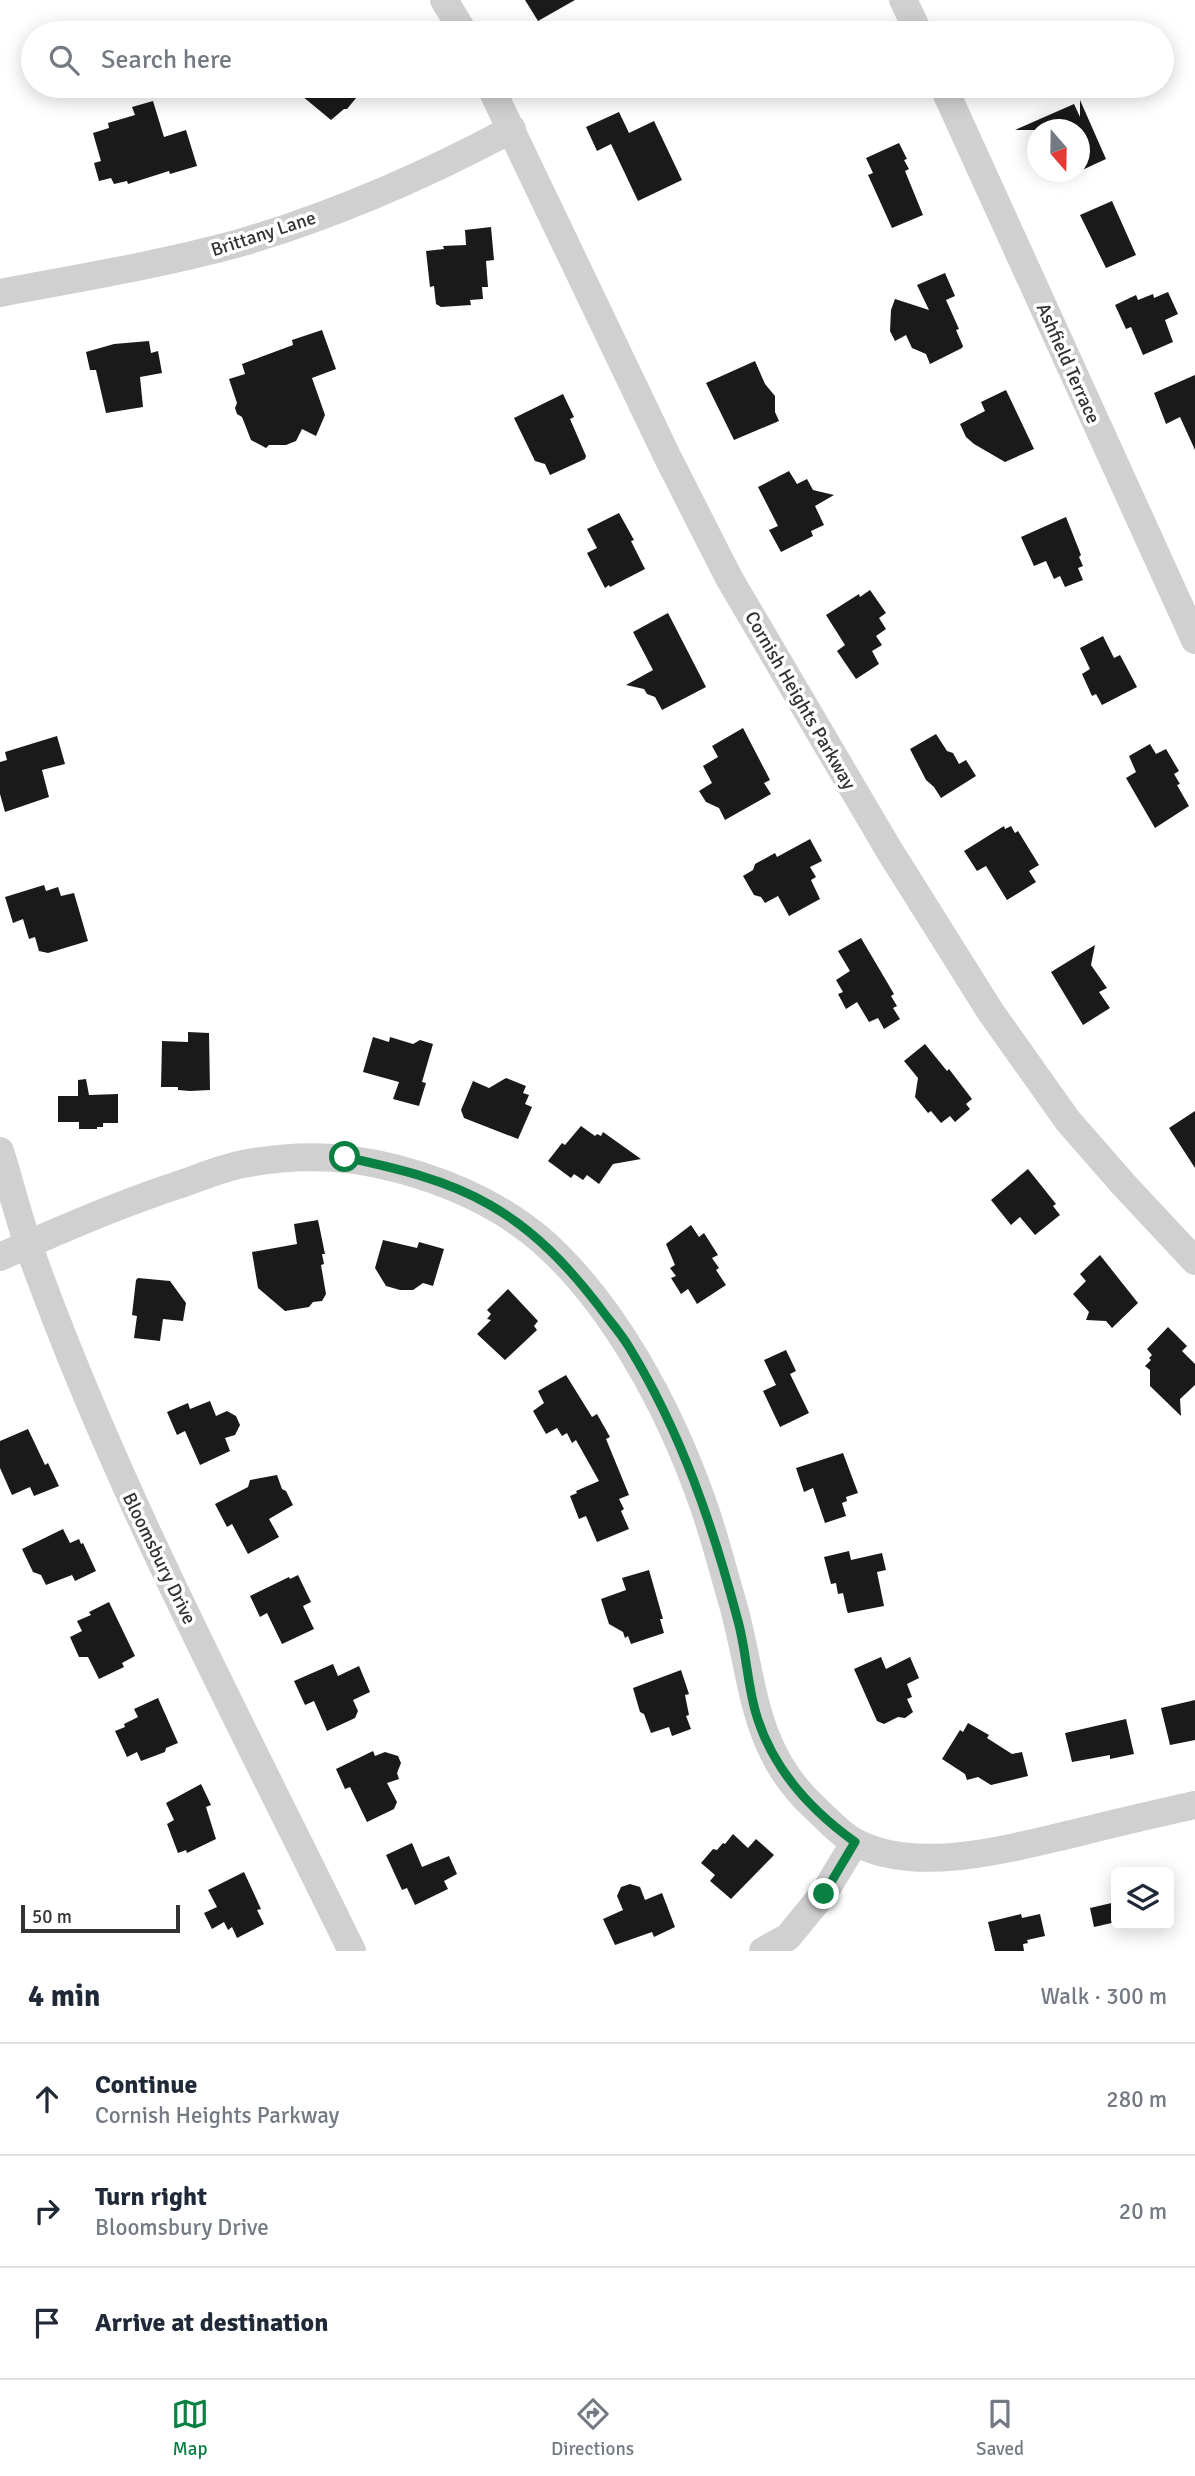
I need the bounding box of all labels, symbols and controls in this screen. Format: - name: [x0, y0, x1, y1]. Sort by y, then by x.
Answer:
- search box: [21, 21, 1174, 98]
- icon: search: [45, 41, 83, 79]
- text: Search here: [101, 44, 232, 76]
- north arrow: [1027, 119, 1090, 182]
- street label: Brittany Lane: [208, 206, 319, 262]
- street label: Ashfield Terrace: [1031, 299, 1105, 427]
- street label: Cornish Heights Parkway: [739, 607, 861, 794]
- route start: [329, 1141, 360, 1172]
- street label: Bloomsbury Drive: [117, 1489, 201, 1628]
- map controls: [1111, 1867, 1174, 1930]
- button: layers: [1111, 1867, 1174, 1930]
- route end: [808, 1878, 839, 1909]
- scale bar: [21, 1902, 180, 1934]
- text: 50 m: [32, 1905, 72, 1929]
- text: 4 min: [28, 1978, 100, 2015]
- text: Walk · 300 m: [1041, 1982, 1167, 2011]
- text: Continue: [95, 2069, 197, 2101]
- icon: ahead: [28, 2080, 66, 2118]
- text: 280 m: [1106, 2085, 1167, 2114]
- text: Cornish Heights Parkway: [95, 2101, 339, 2130]
- text: Turn right: [95, 2181, 207, 2213]
- icon: right: [28, 2192, 66, 2230]
- text: 20 m: [1119, 2197, 1167, 2226]
- text: Bloomsbury Drive: [95, 2213, 269, 2242]
- icon: arrive: [28, 2304, 66, 2342]
- text: Arrive at destination: [95, 2307, 328, 2339]
- tab: Map: [171, 2395, 209, 2461]
- tab: Directions: [551, 2395, 634, 2461]
- tab: Saved: [976, 2395, 1024, 2461]

